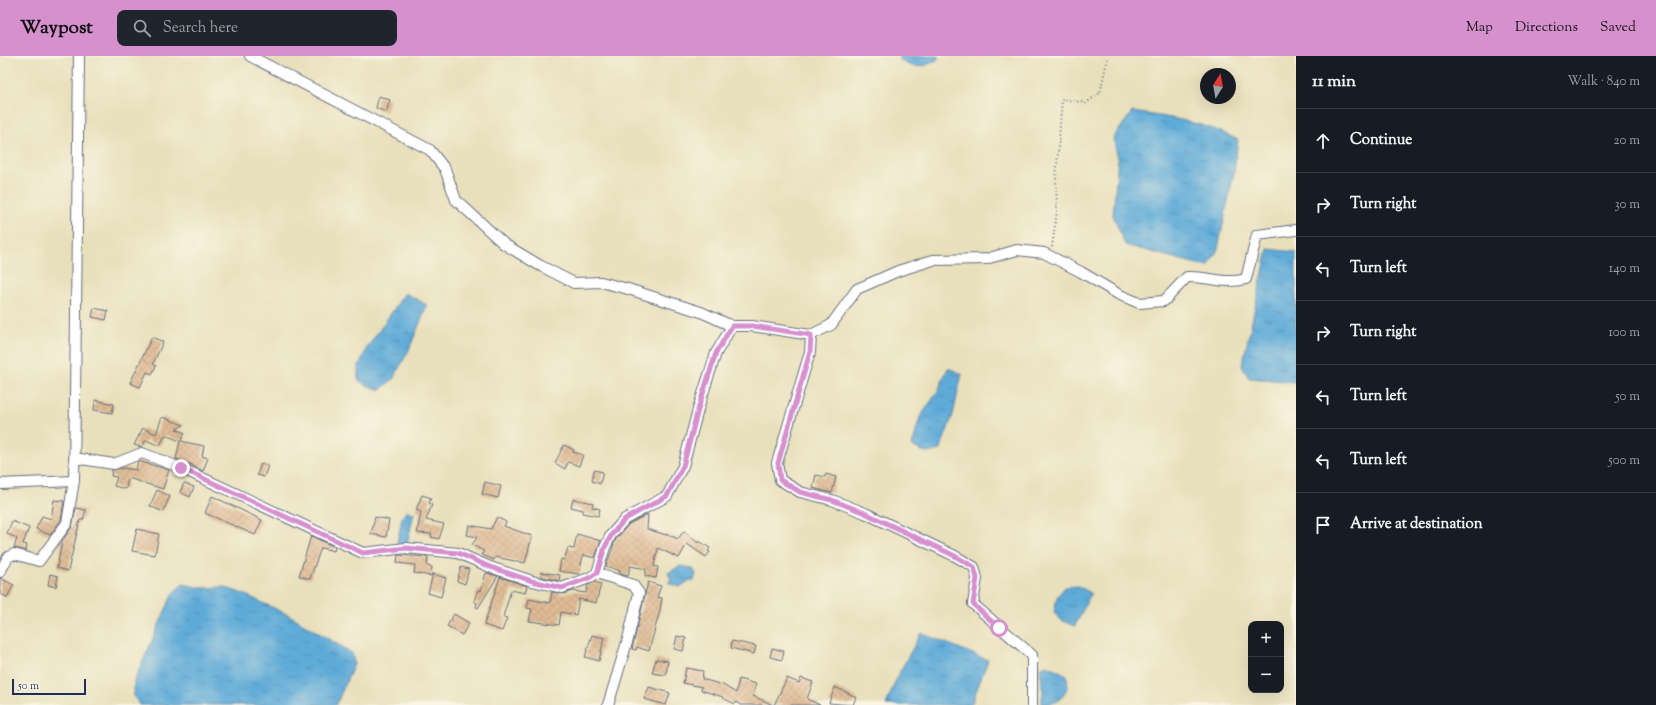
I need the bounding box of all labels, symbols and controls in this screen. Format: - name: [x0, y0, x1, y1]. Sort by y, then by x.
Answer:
- search box: [117, 10, 397, 46]
- text: Waypost: [20, 15, 93, 42]
- icon: search: [131, 17, 153, 39]
- text: Search here: [163, 18, 238, 39]
- text: Map: [1466, 18, 1493, 38]
- text: Directions: [1515, 18, 1578, 38]
- text: Saved: [1600, 18, 1636, 38]
- north arrow: [1200, 68, 1236, 104]
- text: 11 min: [1312, 70, 1356, 94]
- text: Walk · 840 m: [1567, 73, 1640, 91]
- icon: ahead: [1312, 130, 1334, 152]
- text: Continue: [1350, 130, 1412, 151]
- text: 20 m: [1614, 132, 1640, 150]
- icon: right: [1312, 194, 1334, 216]
- text: Turn right: [1350, 194, 1416, 215]
- text: 30 m: [1614, 196, 1640, 214]
- icon: left: [1312, 258, 1334, 280]
- text: Turn left: [1350, 258, 1407, 279]
- text: 140 m: [1609, 260, 1640, 278]
- icon: right: [1312, 322, 1334, 344]
- text: Turn right: [1350, 322, 1416, 343]
- text: 100 m: [1608, 324, 1640, 342]
- icon: left: [1312, 386, 1334, 408]
- text: Turn left: [1350, 386, 1407, 407]
- text: 50 m: [1615, 388, 1640, 406]
- icon: left: [1312, 450, 1334, 472]
- text: Turn left: [1350, 450, 1407, 471]
- text: 500 m: [1608, 452, 1640, 470]
- route end: [172, 459, 190, 477]
- icon: arrive: [1312, 514, 1334, 536]
- text: Arrive at destination: [1350, 514, 1483, 535]
- route start: [990, 619, 1008, 637]
- map controls: [1248, 621, 1284, 693]
- button: +: [1248, 621, 1284, 657]
- button: −: [1248, 657, 1284, 693]
- scale bar: [12, 677, 86, 696]
- text: 50 m: [18, 678, 39, 694]

